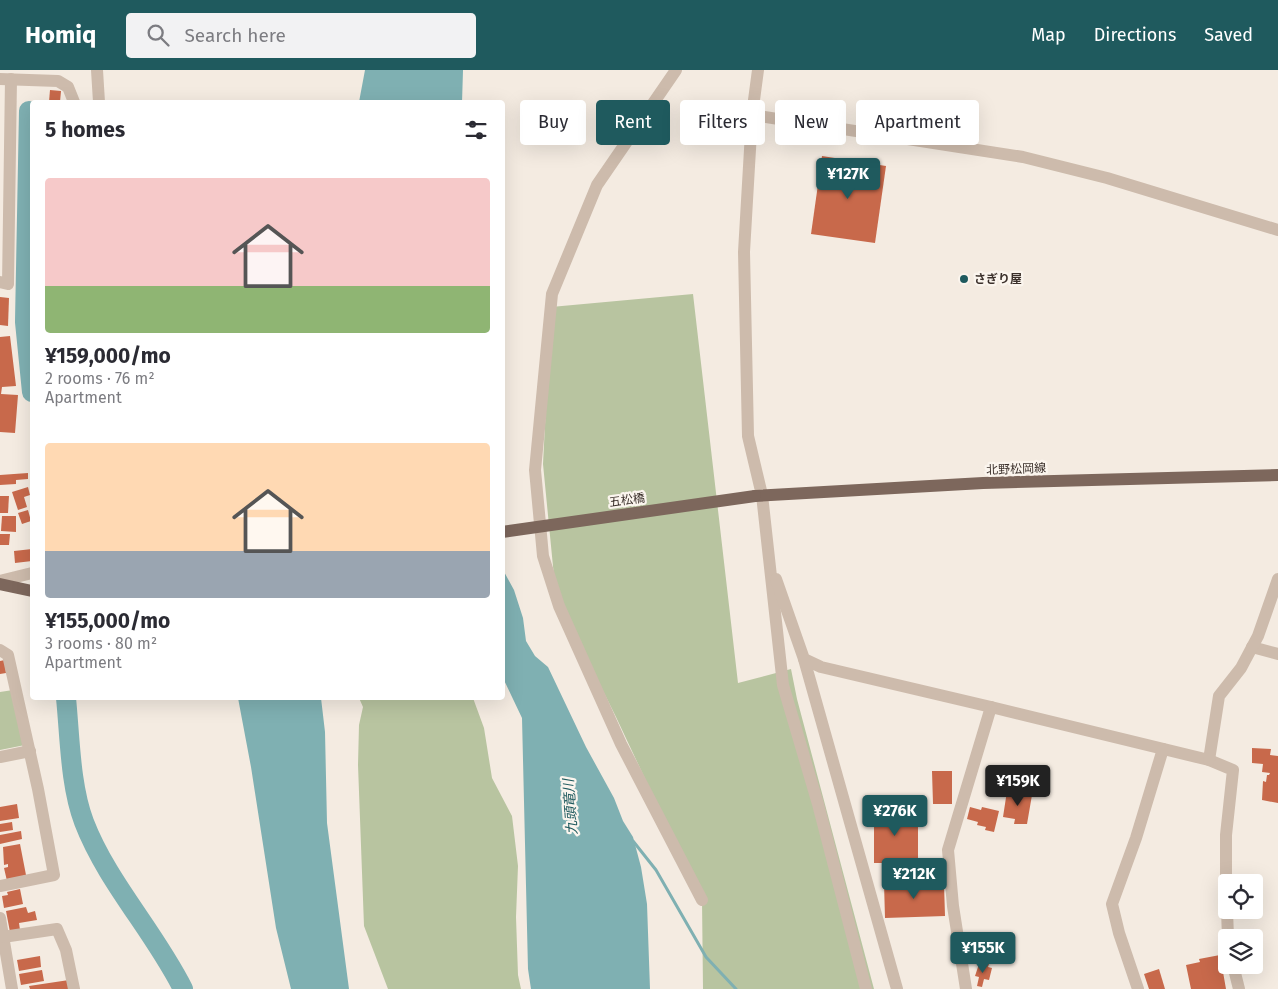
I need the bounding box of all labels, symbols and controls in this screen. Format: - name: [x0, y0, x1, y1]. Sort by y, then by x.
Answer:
- search box: [126, 13, 476, 58]
- text: Homiq: [25, 21, 96, 49]
- icon: search: [144, 21, 172, 49]
- text: Search here: [184, 24, 286, 47]
- text: Map: [1031, 24, 1066, 46]
- text: Directions: [1094, 24, 1176, 46]
- text: Saved: [1204, 24, 1253, 46]
- chip: Buy: [520, 100, 586, 145]
- chip: Rent: [596, 100, 670, 145]
- chip: Filters: [680, 100, 765, 145]
- chip: New: [775, 100, 846, 145]
- chip: Apartment: [856, 100, 979, 145]
- icon: filters: [462, 116, 490, 144]
- text: 5 homes: [45, 117, 125, 143]
- pin: ¥127K: [813, 158, 883, 200]
- text: ¥127K: [827, 164, 869, 183]
- icon: home: [223, 211, 313, 301]
- place label: さぎり屋: [974, 272, 1022, 286]
- marker: さぎり屋: [958, 273, 970, 285]
- text: ¥159,000/mo: [45, 343, 171, 369]
- text: 2 rooms · 76 m²: [45, 369, 155, 388]
- text: Apartment: [45, 388, 122, 407]
- street label: 北野松岡線: [986, 461, 1046, 477]
- icon: home: [223, 476, 313, 566]
- street label: 五松橋: [608, 491, 646, 509]
- text: ¥155,000/mo: [45, 608, 170, 634]
- text: 3 rooms · 80 m²: [45, 634, 157, 653]
- text: Apartment: [45, 653, 122, 672]
- pin: ¥159K: [983, 764, 1053, 807]
- text: ¥159K: [996, 771, 1040, 790]
- water label: 九頭竜川: [560, 776, 581, 835]
- pin: ¥276K: [860, 794, 930, 837]
- text: ¥276K: [873, 801, 917, 820]
- pin: ¥212K: [879, 858, 949, 900]
- text: ¥212K: [893, 864, 935, 883]
- map controls: [1218, 874, 1263, 974]
- button: locate: [1218, 874, 1263, 919]
- button: layers: [1218, 929, 1263, 974]
- pin: ¥155K: [948, 932, 1018, 974]
- text: ¥155K: [961, 938, 1005, 957]

